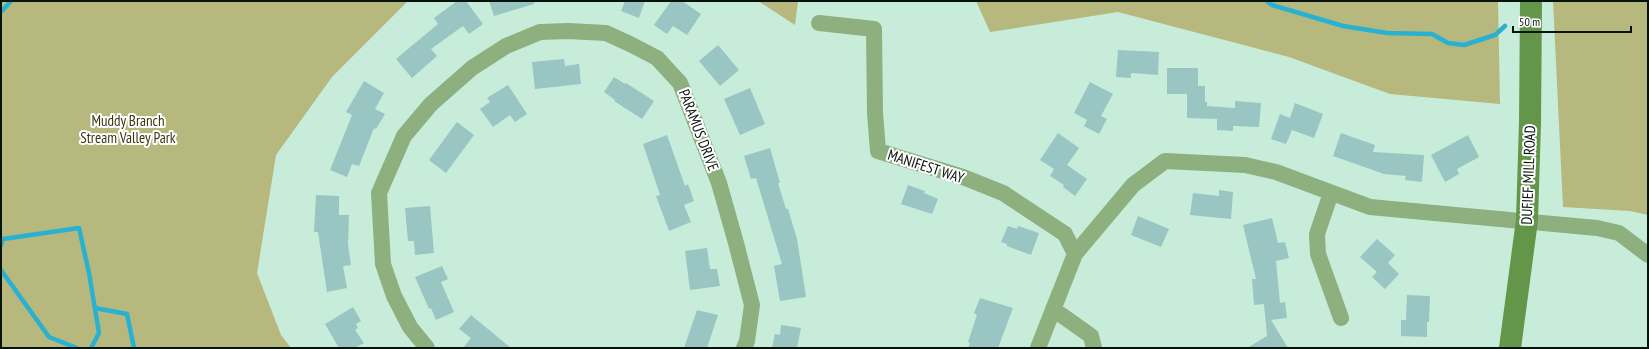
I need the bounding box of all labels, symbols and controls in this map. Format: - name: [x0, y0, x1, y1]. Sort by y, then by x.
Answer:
- scale bar: [1513, 8, 1631, 34]
- text: 50 m: [1519, 14, 1540, 29]
- street label: PARAMUS DRIVE: [675, 86, 723, 174]
- park label: Muddy Branch Stream Valley Park: [80, 111, 176, 147]
- street label: DUFIEF MILL ROAD: [1517, 125, 1539, 225]
- street label: MANIFEST WAY: [885, 145, 967, 187]

